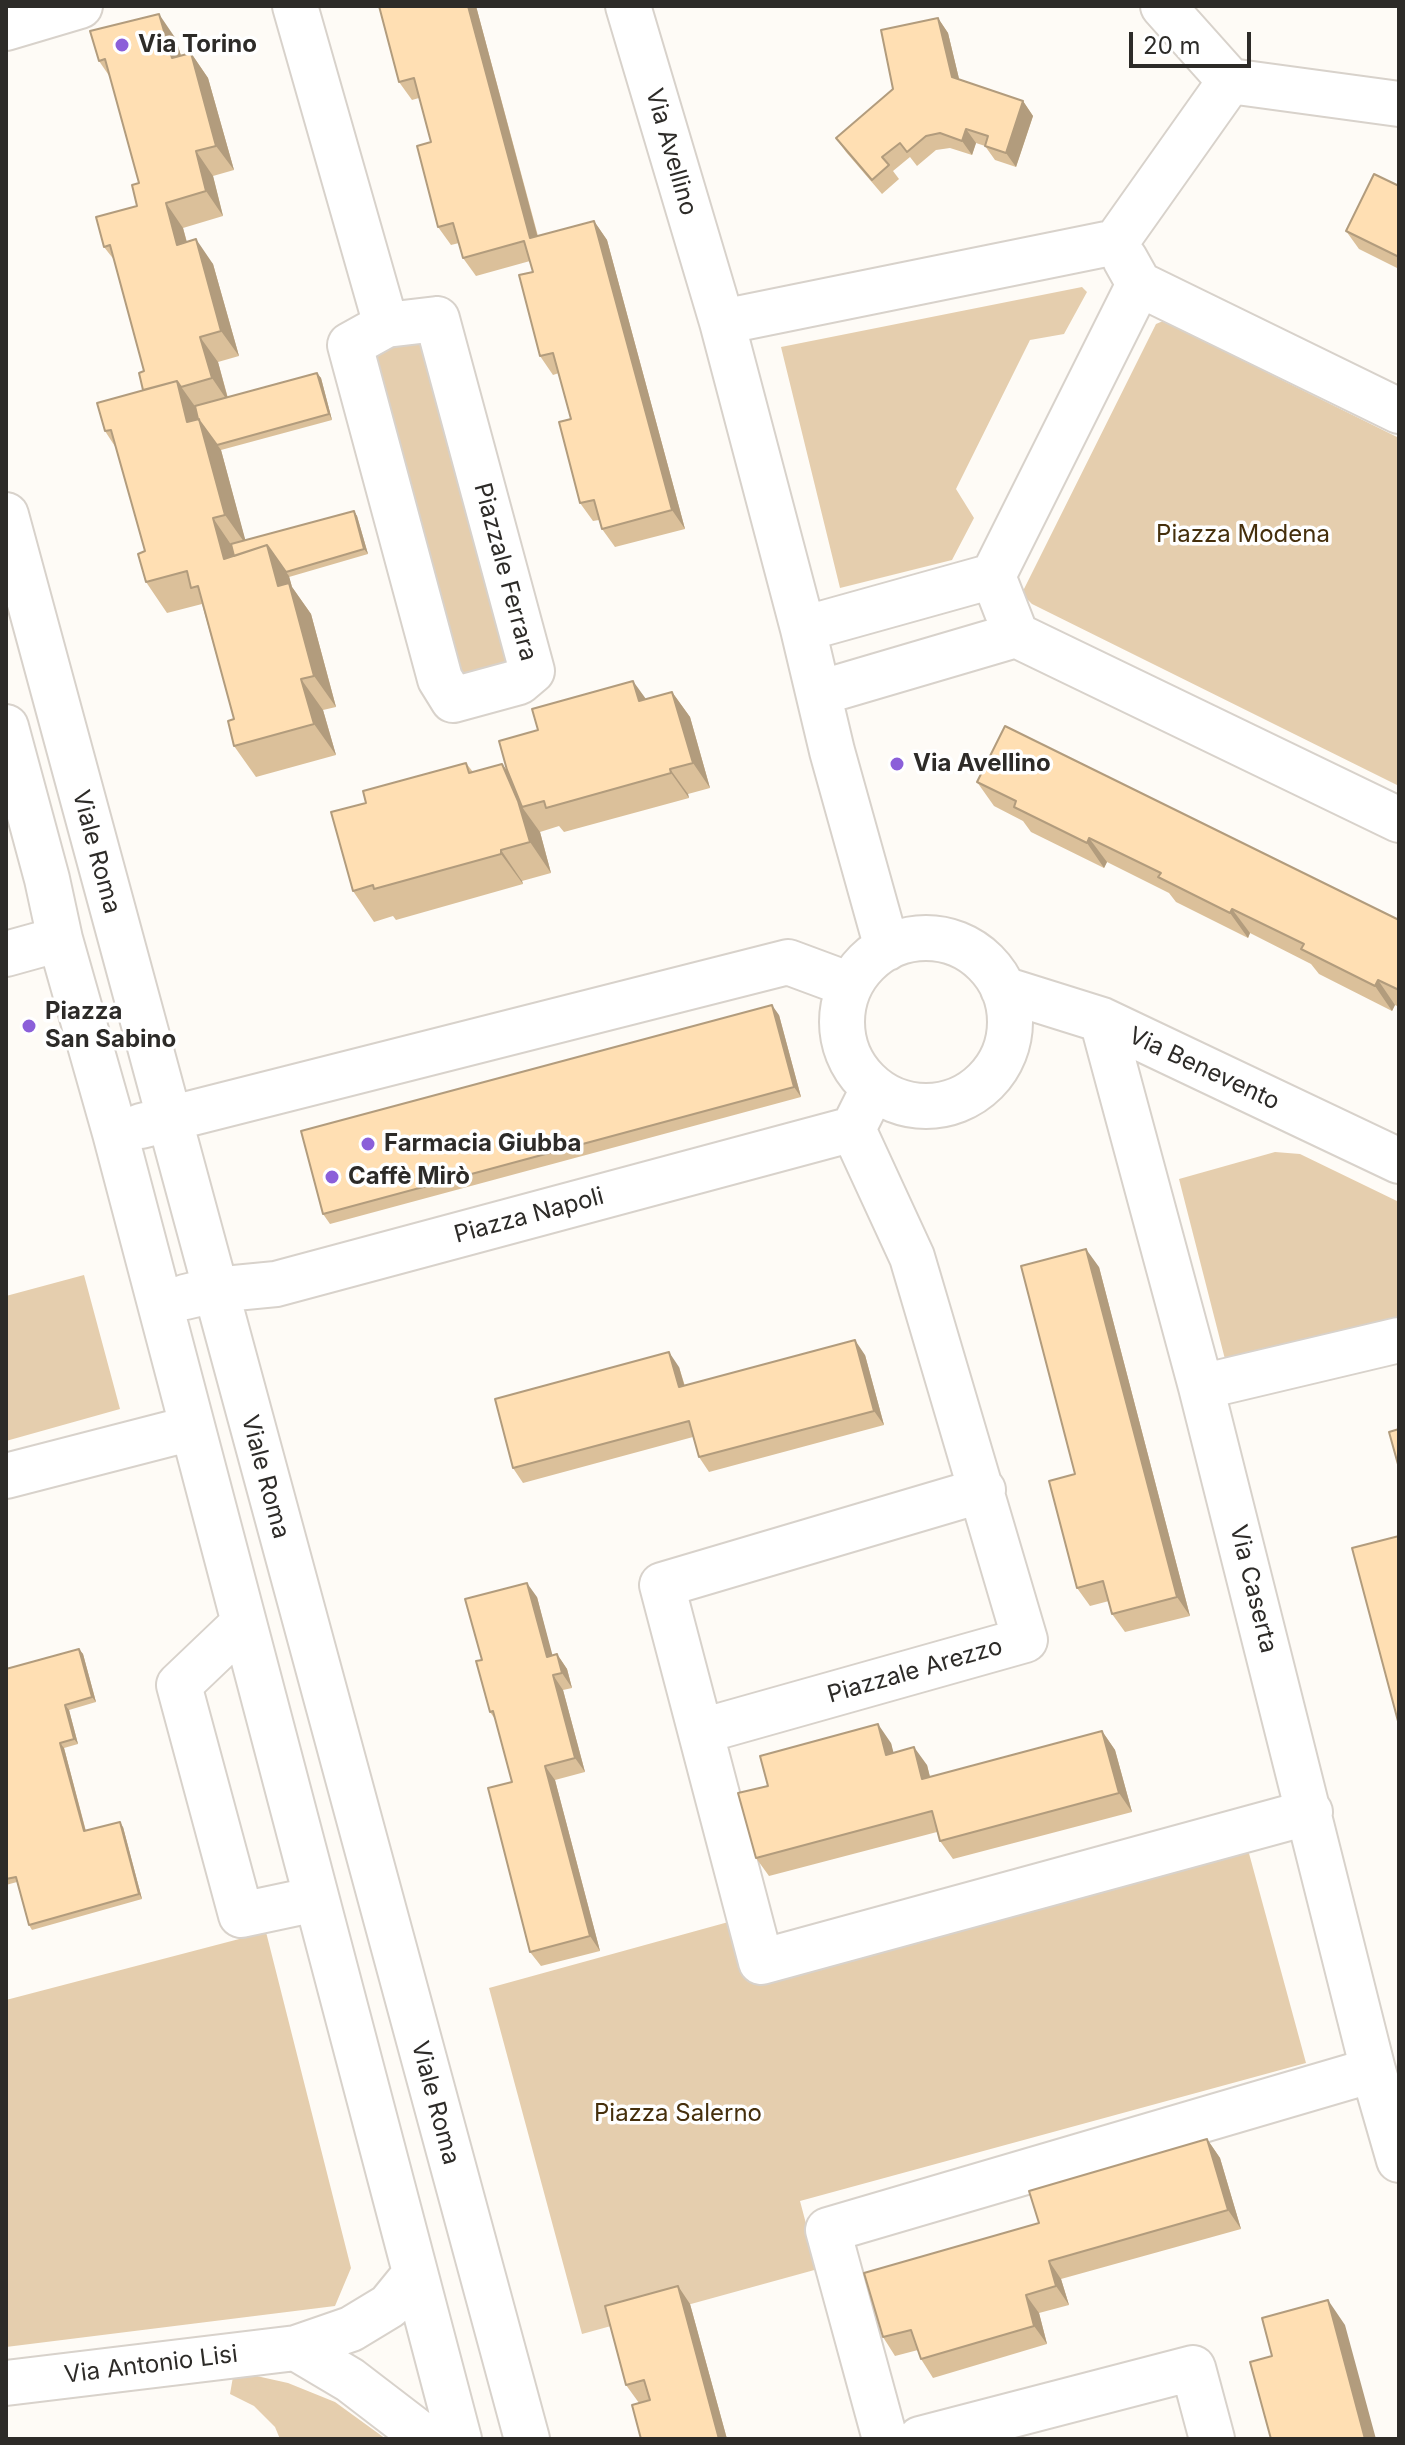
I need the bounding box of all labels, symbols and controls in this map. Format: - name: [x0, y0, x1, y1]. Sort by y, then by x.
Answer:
- scale bar: [1133, 16, 1255, 66]
- place label: Via Torino: [138, 31, 257, 59]
- text: 20 m: [1143, 31, 1201, 60]
- marker: Via Torino: [113, 36, 131, 54]
- street label: Via Avellino: [639, 85, 703, 219]
- street label: Piazzale Ferrara: [467, 480, 543, 664]
- park label: Piazza Modena: [1156, 521, 1330, 549]
- place label: Via Avellino: [913, 750, 1051, 778]
- marker: Via Avellino: [888, 755, 906, 773]
- street label: Viale Roma: [66, 787, 126, 917]
- place label: Piazza San Sabino: [45, 998, 176, 1054]
- marker: Piazza San Sabino: [20, 1017, 38, 1035]
- street label: Via Benevento: [1124, 1021, 1284, 1117]
- place label: Farmacia Giubba: [384, 1130, 582, 1158]
- marker: Farmacia Giubba: [359, 1135, 377, 1153]
- place label: Caffè Mirò: [348, 1163, 470, 1191]
- marker: Caffè Mirò: [323, 1168, 341, 1186]
- street label: Piazza Napoli: [451, 1182, 607, 1250]
- street label: Viale Roma: [235, 1412, 295, 1542]
- street label: Via Caserta: [1223, 1522, 1283, 1656]
- street label: Piazzale Arezzo: [824, 1632, 1006, 1710]
- street label: Viale Roma: [405, 2038, 465, 2168]
- park label: Piazza Salerno: [594, 2100, 762, 2128]
- street label: Via Antonio Lisi: [63, 2340, 239, 2390]

